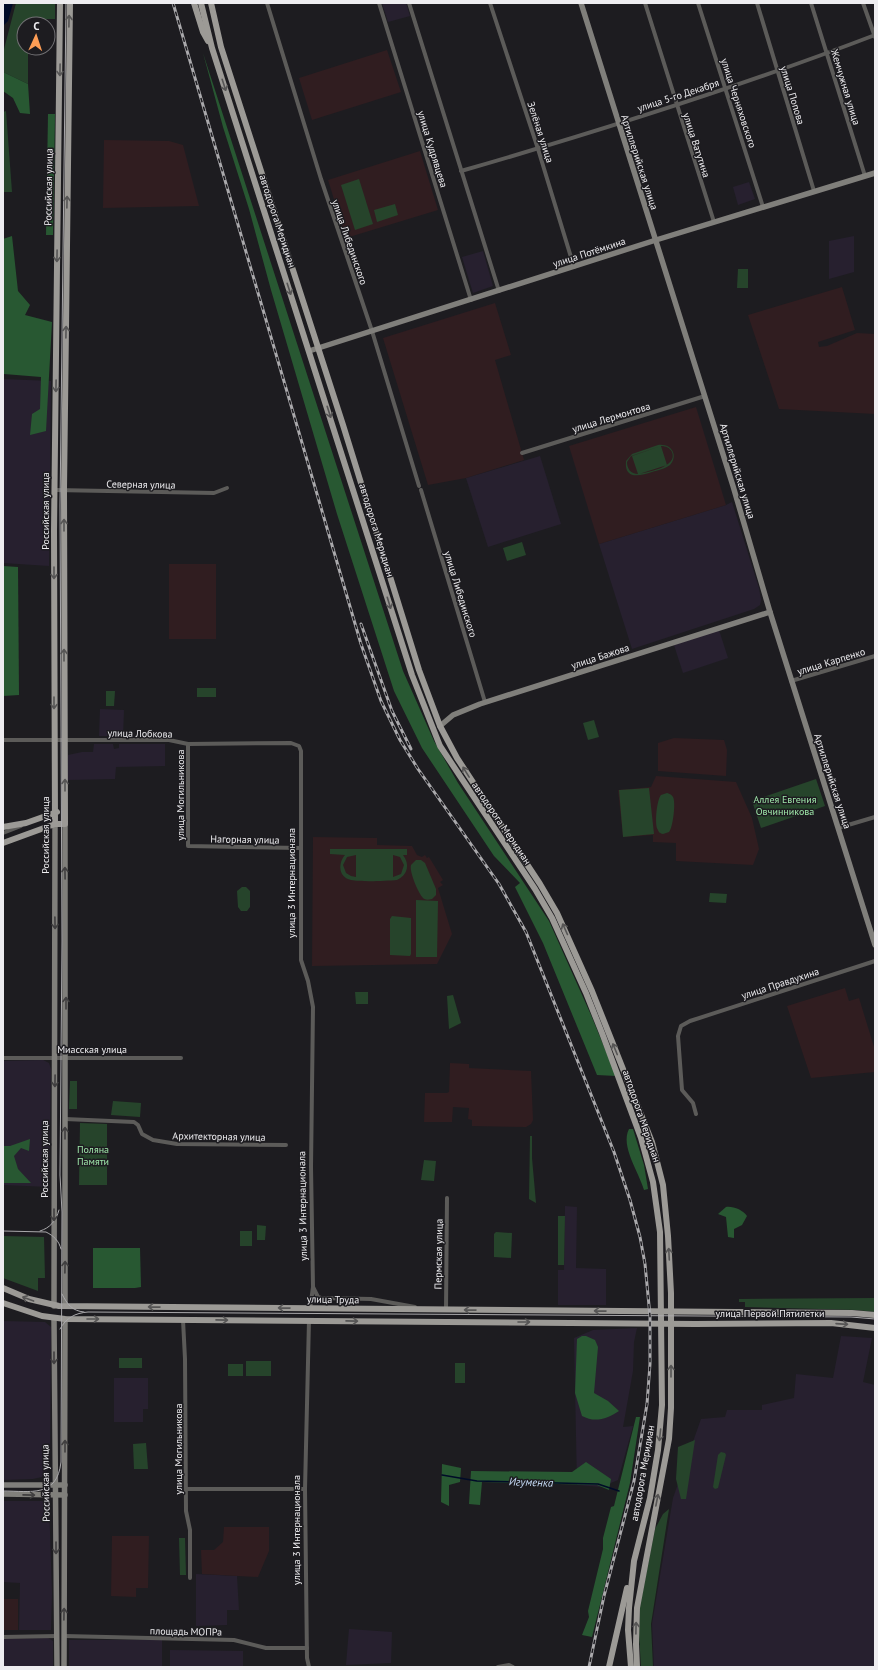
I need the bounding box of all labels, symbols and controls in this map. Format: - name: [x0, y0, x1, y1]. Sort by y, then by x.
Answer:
- one-way arrow: [66, 15, 73, 28]
- north arrow: [16, 16, 56, 56]
- text: С: [33, 19, 40, 33]
- street label: Жемчужная улица: [828, 47, 863, 127]
- street label: улица Черняховского: [718, 57, 759, 150]
- one-way arrow: [56, 63, 63, 76]
- street label: улица Попова: [777, 64, 808, 126]
- street label: улица 5-го Декабря: [636, 76, 721, 115]
- one-way arrow: [221, 78, 228, 91]
- street label: Зелёная улица: [525, 100, 557, 164]
- street label: улица Кудрявцева: [415, 109, 450, 189]
- street label: улица Ватутина: [680, 111, 713, 179]
- street label: Артиллерийская улица: [618, 113, 661, 211]
- street label: Российская улица: [41, 148, 56, 226]
- street label: автодорога Меридиан: [256, 173, 299, 269]
- one-way arrow: [63, 196, 71, 209]
- street label: улица Либединского: [329, 198, 370, 287]
- street label: улица Потёмкина: [551, 235, 627, 270]
- one-way arrow: [54, 249, 61, 262]
- one-way arrow: [286, 282, 294, 294]
- one-way arrow: [62, 326, 70, 339]
- one-way arrow: [52, 379, 60, 392]
- street label: улица Лермонтова: [570, 399, 652, 436]
- one-way arrow: [326, 406, 333, 419]
- street label: Артиллерийская улица: [717, 422, 758, 520]
- street label: Российская улица: [39, 472, 52, 550]
- street label: Северная улица: [106, 477, 176, 492]
- street label: автодорога Меридиан: [356, 482, 397, 578]
- one-way arrow: [60, 519, 68, 532]
- street label: улица Либединского: [441, 549, 480, 639]
- one-way arrow: [50, 566, 58, 579]
- one-way arrow: [386, 596, 393, 609]
- street label: улица Бажова: [569, 641, 631, 672]
- street label: улица Карпенко: [796, 645, 867, 678]
- one-way arrow: [60, 649, 68, 662]
- one-way arrow: [50, 696, 58, 709]
- street label: улица Лобкова: [107, 726, 173, 741]
- street label: Артиллерийская улица: [811, 732, 854, 830]
- street label: улица Могильникова: [174, 749, 187, 841]
- one-way arrow: [462, 767, 470, 778]
- one-way arrow: [61, 779, 69, 792]
- street label: автодорога Меридиан: [469, 779, 534, 867]
- park label: Аллея Евгения Овчинникова: [754, 793, 817, 818]
- street label: Российская улица: [39, 796, 52, 874]
- street label: улица 3 Интернационала: [285, 828, 298, 938]
- street label: Нагорная улица: [210, 832, 280, 847]
- one-way arrow: [61, 867, 69, 880]
- one-way arrow: [51, 916, 59, 929]
- one-way arrow: [560, 924, 568, 936]
- street label: улица Правдухина: [740, 965, 821, 1002]
- one-way arrow: [62, 997, 70, 1010]
- street label: Миасская улица: [57, 1043, 127, 1056]
- one-way arrow: [611, 1043, 618, 1055]
- street label: автодорога Меридиан: [620, 1068, 663, 1164]
- one-way arrow: [51, 1074, 59, 1087]
- street label: Российская улица: [38, 1120, 51, 1198]
- one-way arrow: [61, 1127, 69, 1140]
- street label: Архитекторная улица: [172, 1129, 266, 1144]
- park label: Поляна Памяти: [77, 1143, 109, 1168]
- street label: улица 3 Интернационала: [295, 1151, 310, 1261]
- one-way arrow: [50, 1208, 58, 1221]
- street label: Пермская улица: [431, 1219, 446, 1289]
- one-way arrow: [665, 1248, 672, 1261]
- one-way arrow: [61, 1261, 69, 1274]
- street label: улица Труда: [307, 1293, 359, 1306]
- one-way arrow: [23, 1294, 35, 1302]
- one-way arrow: [148, 1303, 161, 1311]
- one-way arrow: [278, 1304, 291, 1312]
- one-way arrow: [464, 1306, 477, 1314]
- one-way arrow: [594, 1307, 607, 1315]
- street label: улица Первой Пятилетки: [716, 1307, 824, 1320]
- one-way arrow: [86, 1315, 99, 1323]
- one-way arrow: [215, 1316, 228, 1324]
- one-way arrow: [345, 1317, 358, 1325]
- one-way arrow: [517, 1318, 530, 1326]
- one-way arrow: [835, 1320, 848, 1327]
- one-way arrow: [50, 1351, 58, 1364]
- one-way arrow: [667, 1365, 675, 1378]
- street label: улица Могильникова: [172, 1403, 185, 1495]
- street label: автодорога Меридиан: [628, 1424, 657, 1522]
- one-way arrow: [656, 1428, 664, 1441]
- one-way arrow: [61, 1440, 69, 1453]
- street label: Российская улица: [38, 1444, 53, 1522]
- water label: Игуменка: [509, 1474, 554, 1490]
- street label: улица 3 Интернационала: [290, 1475, 303, 1585]
- one-way arrow: [22, 1491, 35, 1499]
- one-way arrow: [653, 1494, 661, 1507]
- one-way arrow: [52, 1541, 60, 1554]
- one-way arrow: [60, 1608, 68, 1621]
- one-way arrow: [632, 1622, 640, 1635]
- street label: площадь МОПРа: [150, 1624, 222, 1639]

